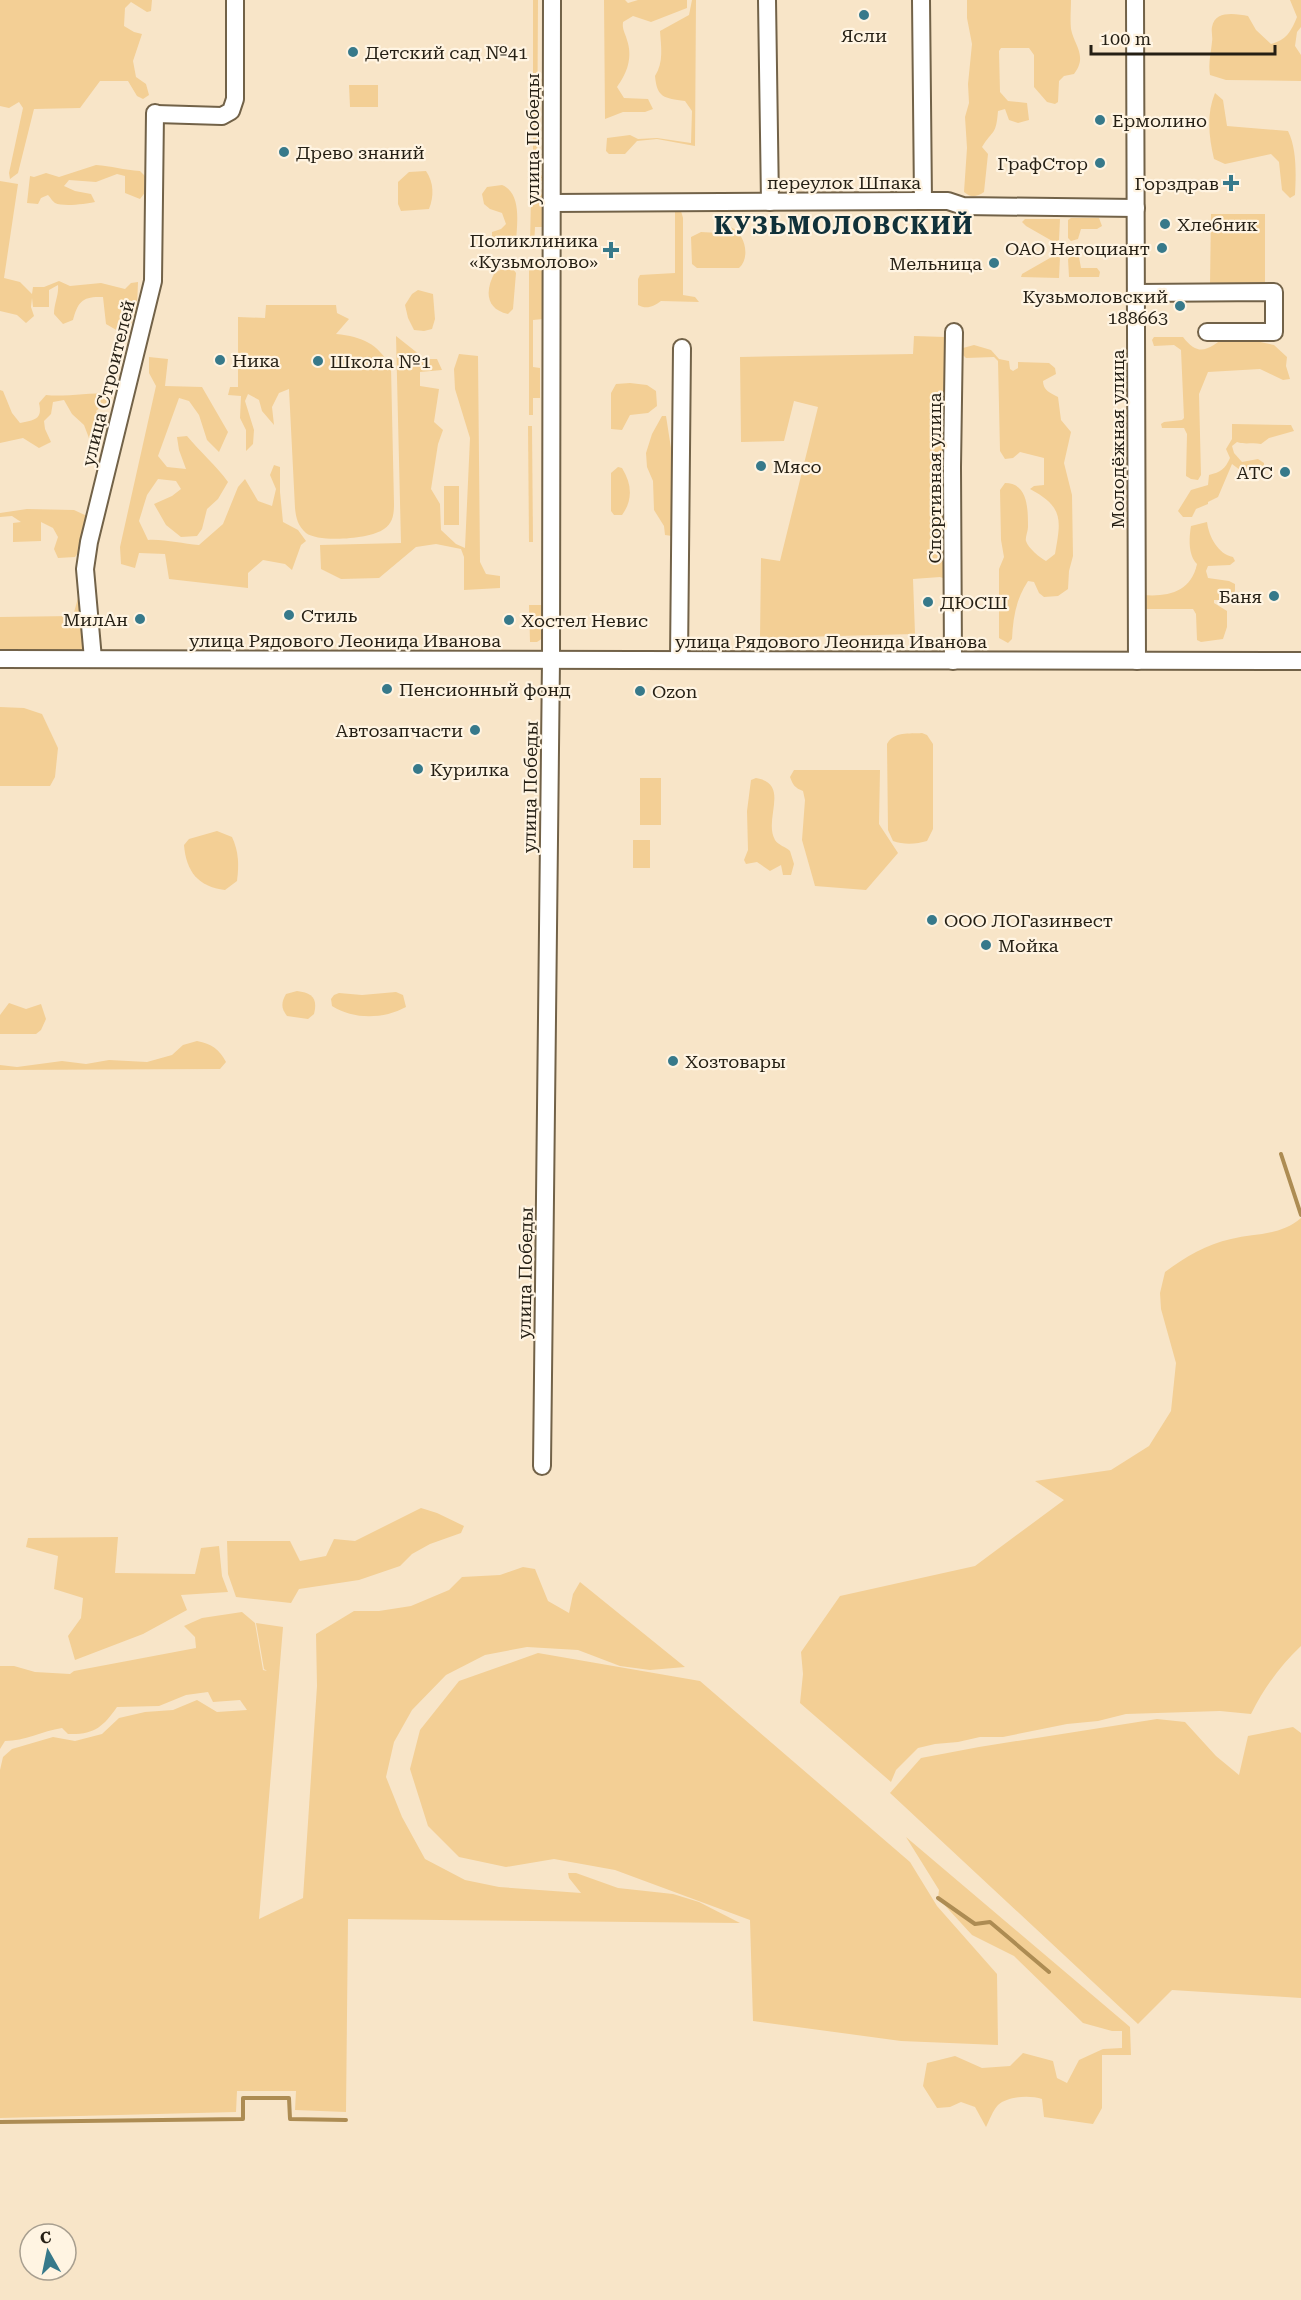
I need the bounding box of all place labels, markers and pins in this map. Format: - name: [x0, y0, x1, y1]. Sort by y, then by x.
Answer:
- marker: Ясли: [857, 8, 871, 22]
- place label: Ясли: [841, 25, 887, 46]
- place label: Детский сад №41: [365, 42, 528, 63]
- marker: Детский сад №41: [346, 45, 360, 59]
- place label: Ермолино: [1112, 110, 1207, 131]
- marker: Ермолино: [1093, 113, 1107, 127]
- place label: Древо знаний: [296, 142, 425, 163]
- marker: Древо знаний: [277, 145, 291, 159]
- place label: ГрафСтор: [997, 153, 1088, 174]
- marker: ГрафСтор: [1093, 156, 1107, 170]
- place label: Горздрав: [1134, 173, 1219, 194]
- marker: Горздрав: [1224, 176, 1238, 190]
- place label: Хлебник: [1177, 214, 1258, 235]
- marker: Хлебник: [1158, 217, 1172, 231]
- place label: Поликлиника «Кузьмолово»: [469, 230, 598, 272]
- place label: ОАО Негоциант: [1005, 238, 1150, 259]
- marker: Поликлиника «Кузьмолово»: [602, 241, 620, 259]
- marker: ОАО Негоциант: [1155, 241, 1169, 255]
- place label: Мельница: [889, 253, 982, 274]
- marker: Мельница: [987, 256, 1001, 270]
- place label: Кузьмоловский 188663: [1022, 286, 1168, 328]
- marker: Кузьмоловский 188663: [1173, 299, 1187, 313]
- place label: Ника: [232, 350, 280, 371]
- place label: Школа №1: [330, 351, 431, 372]
- marker: Ника: [213, 353, 227, 367]
- marker: Школа №1: [311, 354, 325, 368]
- place label: Мясо: [773, 456, 822, 477]
- marker: Мясо: [754, 459, 768, 473]
- place label: АТС: [1236, 462, 1273, 483]
- marker: АТС: [1278, 465, 1292, 479]
- place label: Баня: [1219, 586, 1262, 607]
- marker: Баня: [1267, 589, 1281, 603]
- place label: ДЮСШ: [940, 592, 1008, 613]
- marker: ДЮСШ: [921, 595, 935, 609]
- place label: Стиль: [301, 605, 358, 626]
- marker: Стиль: [282, 608, 296, 622]
- place label: МилАн: [63, 609, 128, 630]
- place label: Хостел Невис: [521, 610, 648, 631]
- marker: МилАн: [133, 612, 147, 626]
- marker: Хостел Невис: [502, 613, 516, 627]
- place label: Пенсионный фонд: [399, 679, 571, 700]
- place label: Ozon: [652, 681, 698, 702]
- marker: Пенсионный фонд: [380, 682, 394, 696]
- marker: Ozon: [633, 684, 647, 698]
- place label: Автозапчасти: [336, 720, 463, 741]
- marker: Автозапчасти: [468, 723, 482, 737]
- place label: Курилка: [430, 759, 509, 780]
- marker: Курилка: [411, 762, 425, 776]
- place label: ООО ЛОГазинвест: [944, 910, 1113, 931]
- marker: ООО ЛОГазинвест: [925, 913, 939, 927]
- place label: Мойка: [998, 935, 1059, 956]
- marker: Мойка: [979, 938, 993, 952]
- place label: Хозтовары: [685, 1051, 786, 1072]
- marker: Хозтовары: [666, 1054, 680, 1068]

